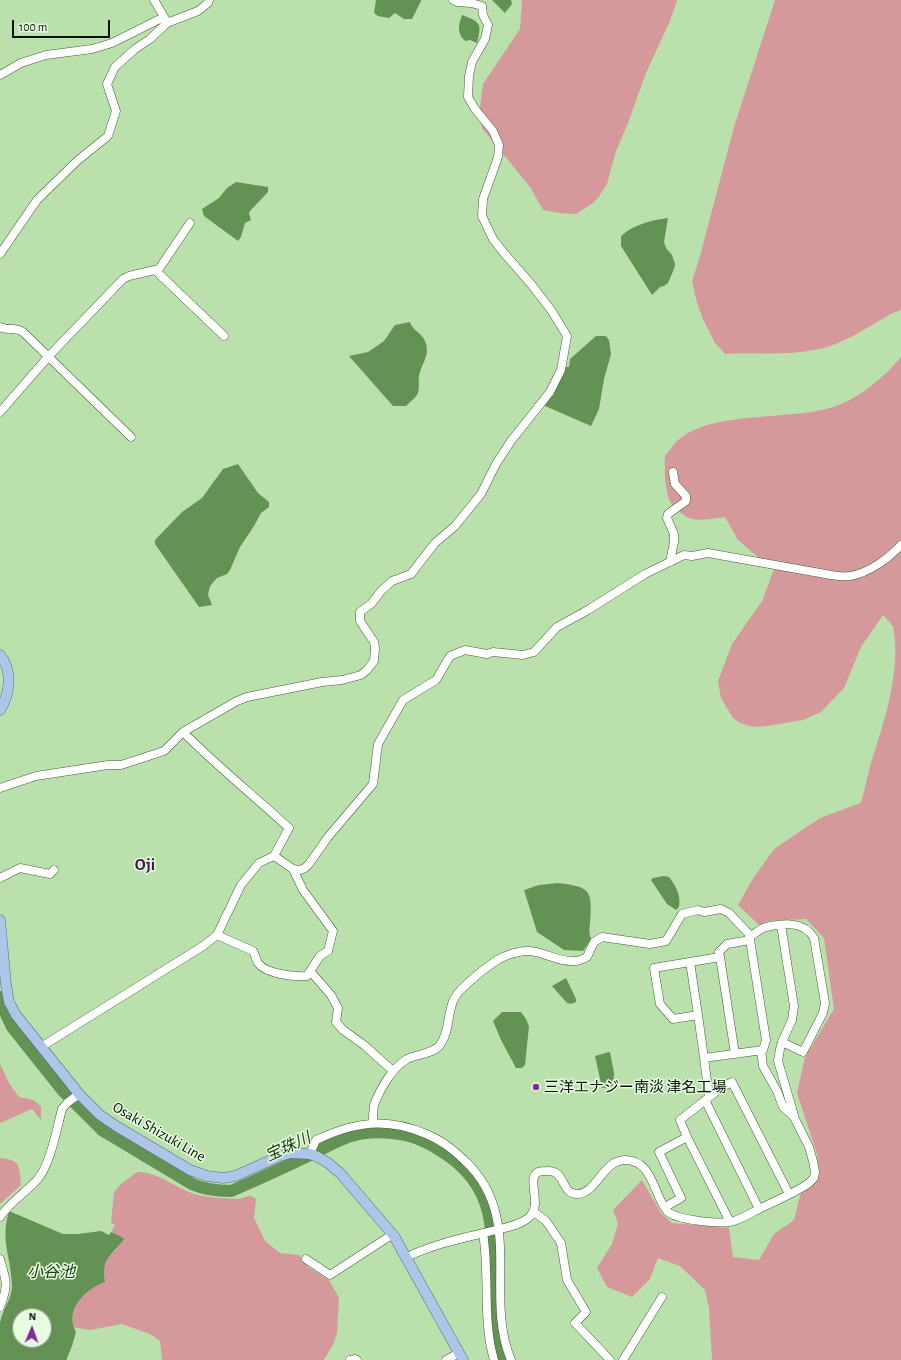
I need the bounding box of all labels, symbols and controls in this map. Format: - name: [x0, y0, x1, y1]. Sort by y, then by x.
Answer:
- scale bar: [14, 12, 112, 38]
- text: 100 m: [19, 21, 47, 33]
- district label: Oji: [135, 855, 155, 875]
- place label: 三洋エナジー南淡 津名工場: [544, 1078, 726, 1096]
- marker: 三洋エナジー南淡 津名工場: [531, 1082, 541, 1092]
- street label: Osaki Shizuki Line: [109, 1098, 209, 1166]
- water label: 宝珠川: [262, 1128, 314, 1166]
- water label: 小谷池: [27, 1262, 75, 1282]
- north arrow: [12, 1308, 52, 1348]
- text: N: [28, 1311, 36, 1322]

